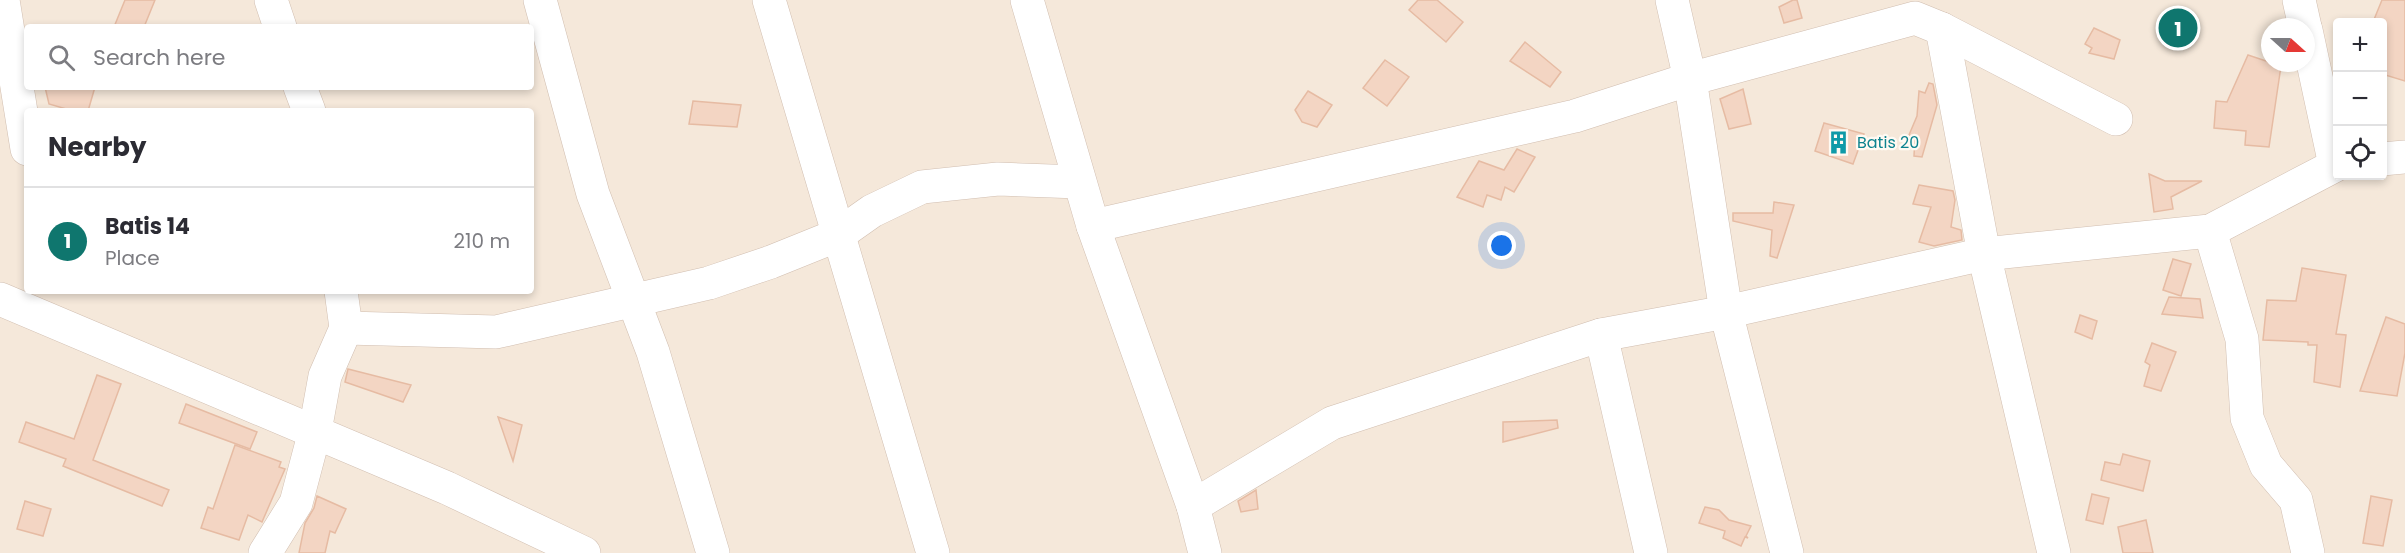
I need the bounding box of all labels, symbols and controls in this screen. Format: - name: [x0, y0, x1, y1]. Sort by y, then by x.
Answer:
- pin: 1: [2158, 6, 2198, 51]
- north arrow: [2261, 18, 2315, 72]
- map controls: [2333, 18, 2387, 180]
- button: +: [2333, 18, 2387, 72]
- search box: [24, 24, 534, 90]
- icon: search: [45, 41, 78, 74]
- text: Search here: [93, 42, 226, 73]
- button: −: [2333, 72, 2387, 126]
- button: locate: [2333, 126, 2387, 180]
- text: Nearby: [48, 129, 146, 165]
- building icon: Batis 20: [1826, 129, 1852, 155]
- place label: Batis 20: [1857, 131, 1919, 154]
- text: Batis 14: [105, 211, 190, 242]
- text: 1: [64, 227, 71, 255]
- text: 210 m: [454, 227, 510, 255]
- your location: [1487, 231, 1516, 260]
- text: Place: [105, 244, 160, 272]

